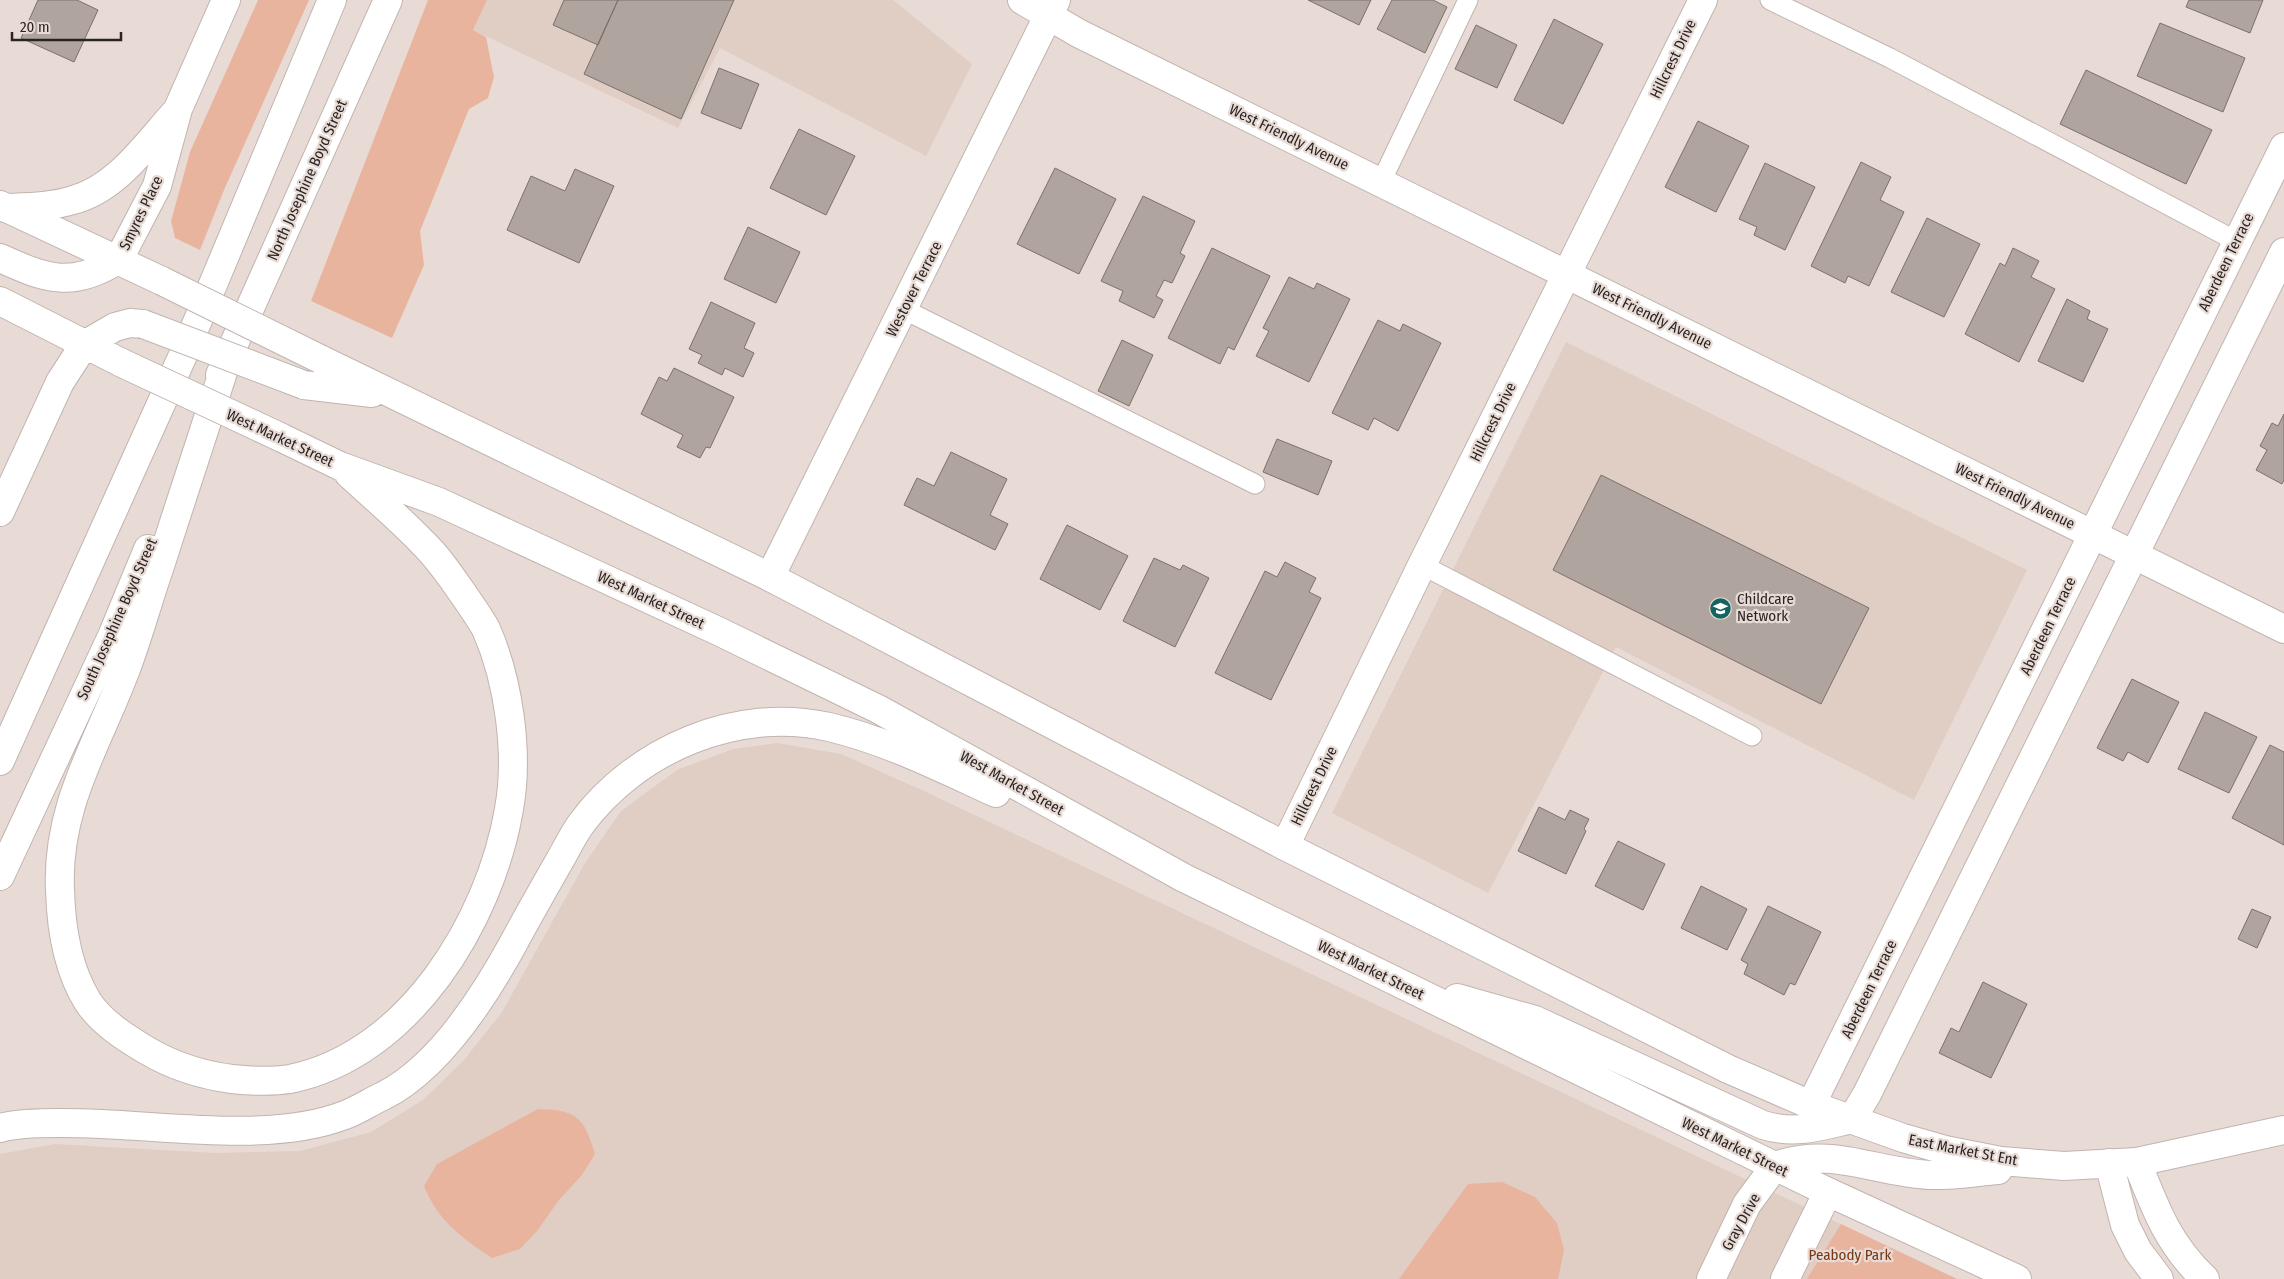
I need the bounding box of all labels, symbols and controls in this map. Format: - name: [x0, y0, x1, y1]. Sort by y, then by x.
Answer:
- scale bar: [12, 10, 121, 42]
- street label: Hillcrest Drive: [1646, 16, 1700, 102]
- text: 20 m: [20, 18, 50, 36]
- street label: North Josephine Boyd Street: [263, 97, 351, 263]
- street label: West Friendly Avenue: [1226, 100, 1352, 174]
- street label: Smyres Place: [115, 173, 167, 253]
- street label: Aberdeen Terrace: [2194, 210, 2258, 314]
- street label: Westover Terrace: [882, 238, 946, 340]
- street label: West Friendly Avenue: [1589, 279, 1715, 353]
- street label: Hillcrest Drive: [1466, 379, 1520, 465]
- street label: West Market Street: [224, 405, 337, 471]
- street label: West Friendly Avenue: [1952, 459, 2078, 533]
- street label: South Josephine Boyd Street: [73, 535, 161, 703]
- street label: West Market Street: [595, 567, 708, 633]
- street label: Aberdeen Terrace: [2016, 574, 2080, 678]
- place label: Childcare Network: [1737, 590, 1794, 625]
- school or university icon: Childcare Network: [1709, 596, 1733, 620]
- street label: Hillcrest Drive: [1287, 743, 1341, 829]
- street label: West Market Street: [957, 747, 1067, 819]
- street label: West Market Street: [1315, 936, 1427, 1004]
- street label: Aberdeen Terrace: [1837, 937, 1901, 1041]
- street label: West Market Street: [1679, 1113, 1791, 1181]
- street label: East Market St Ent: [1907, 1131, 2019, 1169]
- street label: Gray Drive: [1718, 1190, 1764, 1254]
- park label: Peabody Park: [1809, 1246, 1891, 1264]

